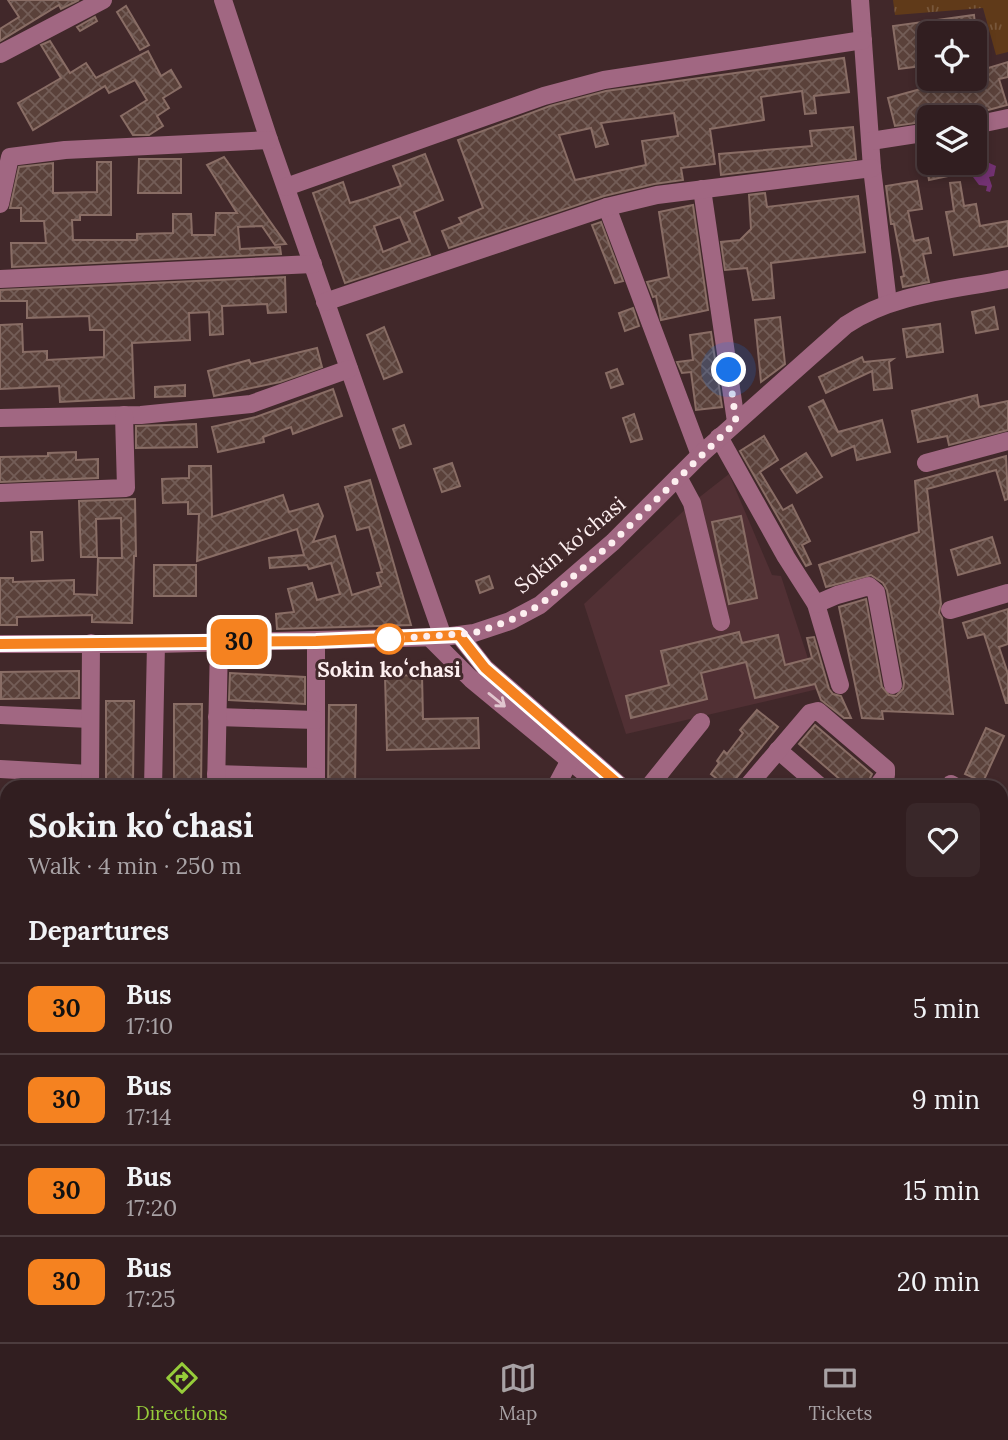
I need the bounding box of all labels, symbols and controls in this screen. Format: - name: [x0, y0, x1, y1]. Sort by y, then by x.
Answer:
- map controls: [917, 21, 987, 175]
- button: locate: [917, 21, 987, 91]
- button: layers: [917, 105, 987, 175]
- your location: [711, 352, 746, 387]
- street label: Sokin ko'chasi: [509, 490, 631, 599]
- line badge: 30: [208, 619, 270, 665]
- marker: Sokin koʻchasi: [374, 624, 404, 654]
- text: 30: [225, 626, 253, 657]
- place label: Sokin koʻchasi: [317, 656, 461, 683]
- one-way arrow: [487, 692, 505, 708]
- button: heart: [906, 803, 980, 877]
- text: Sokin koʻchasi: [28, 804, 254, 846]
- text: Walk · 4 min · 250 m: [28, 851, 241, 880]
- text: Departures: [28, 914, 169, 947]
- text: Bus: [126, 978, 172, 1011]
- text: 5 min: [913, 992, 980, 1025]
- text: 30: [52, 993, 81, 1024]
- text: 17:10: [126, 1011, 173, 1040]
- text: Bus: [126, 1069, 172, 1102]
- text: 9 min: [912, 1083, 980, 1116]
- text: 30: [52, 1084, 81, 1115]
- text: 17:14: [126, 1102, 172, 1131]
- text: Bus: [126, 1160, 172, 1193]
- text: 15 min: [903, 1174, 980, 1207]
- text: 30: [52, 1175, 81, 1206]
- text: 17:20: [126, 1193, 177, 1222]
- text: Bus: [126, 1251, 172, 1284]
- text: 20 min: [897, 1265, 980, 1298]
- text: 30: [52, 1266, 81, 1297]
- text: 17:25: [126, 1284, 176, 1313]
- tab: Directions: [136, 1359, 228, 1425]
- tab: Map: [499, 1359, 537, 1425]
- tab: Tickets: [808, 1359, 872, 1425]

